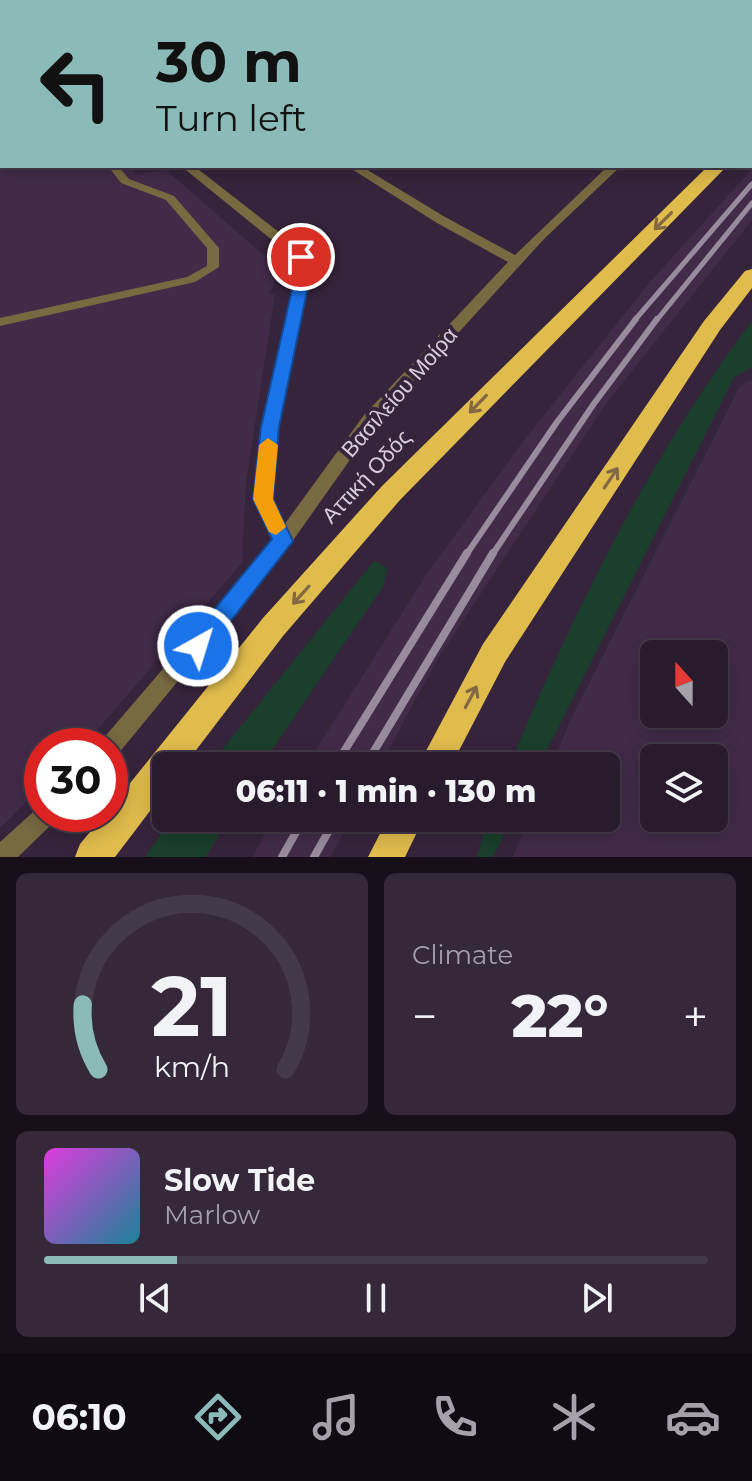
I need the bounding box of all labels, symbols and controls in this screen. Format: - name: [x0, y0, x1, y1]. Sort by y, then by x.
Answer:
- text: 30 m: [156, 28, 302, 96]
- icon: left: [24, 32, 128, 136]
- text: Turn left: [156, 96, 307, 140]
- one-way arrow: [654, 211, 673, 230]
- pin: [267, 223, 335, 291]
- icon: arrive: [279, 235, 323, 279]
- street label: Βασιλείου Μοίρα: [336, 322, 463, 463]
- one-way arrow: [468, 394, 487, 414]
- street label: Αττική Οδός: [316, 424, 417, 529]
- one-way arrow: [603, 467, 619, 490]
- one-way arrow: [293, 584, 311, 604]
- position arrow: [156, 604, 240, 688]
- north arrow: [640, 640, 728, 728]
- map controls: [640, 640, 728, 832]
- one-way arrow: [463, 686, 479, 709]
- speed limit sign: 30: [24, 728, 128, 832]
- button: layers: [640, 744, 728, 832]
- text: 06:11 · 1 min · 130 m: [236, 773, 536, 810]
- text: Climate: [412, 939, 513, 971]
- text: 21: [151, 955, 233, 1057]
- text: 22°: [512, 979, 608, 1052]
- text: −: [412, 989, 437, 1043]
- text: +: [683, 989, 708, 1043]
- text: km/h: [154, 1049, 230, 1084]
- text: Slow Tide: [164, 1162, 315, 1199]
- text: Marlow: [164, 1199, 260, 1231]
- icon: previous: [133, 1276, 177, 1320]
- icon: pause: [354, 1276, 398, 1320]
- icon: next: [575, 1276, 619, 1320]
- icon: directions: [190, 1389, 246, 1445]
- icon: music: [308, 1389, 364, 1445]
- icon: phone: [427, 1389, 483, 1445]
- icon: climate: [546, 1389, 602, 1445]
- icon: car: [665, 1389, 721, 1445]
- text: 06:10: [31, 1395, 127, 1439]

